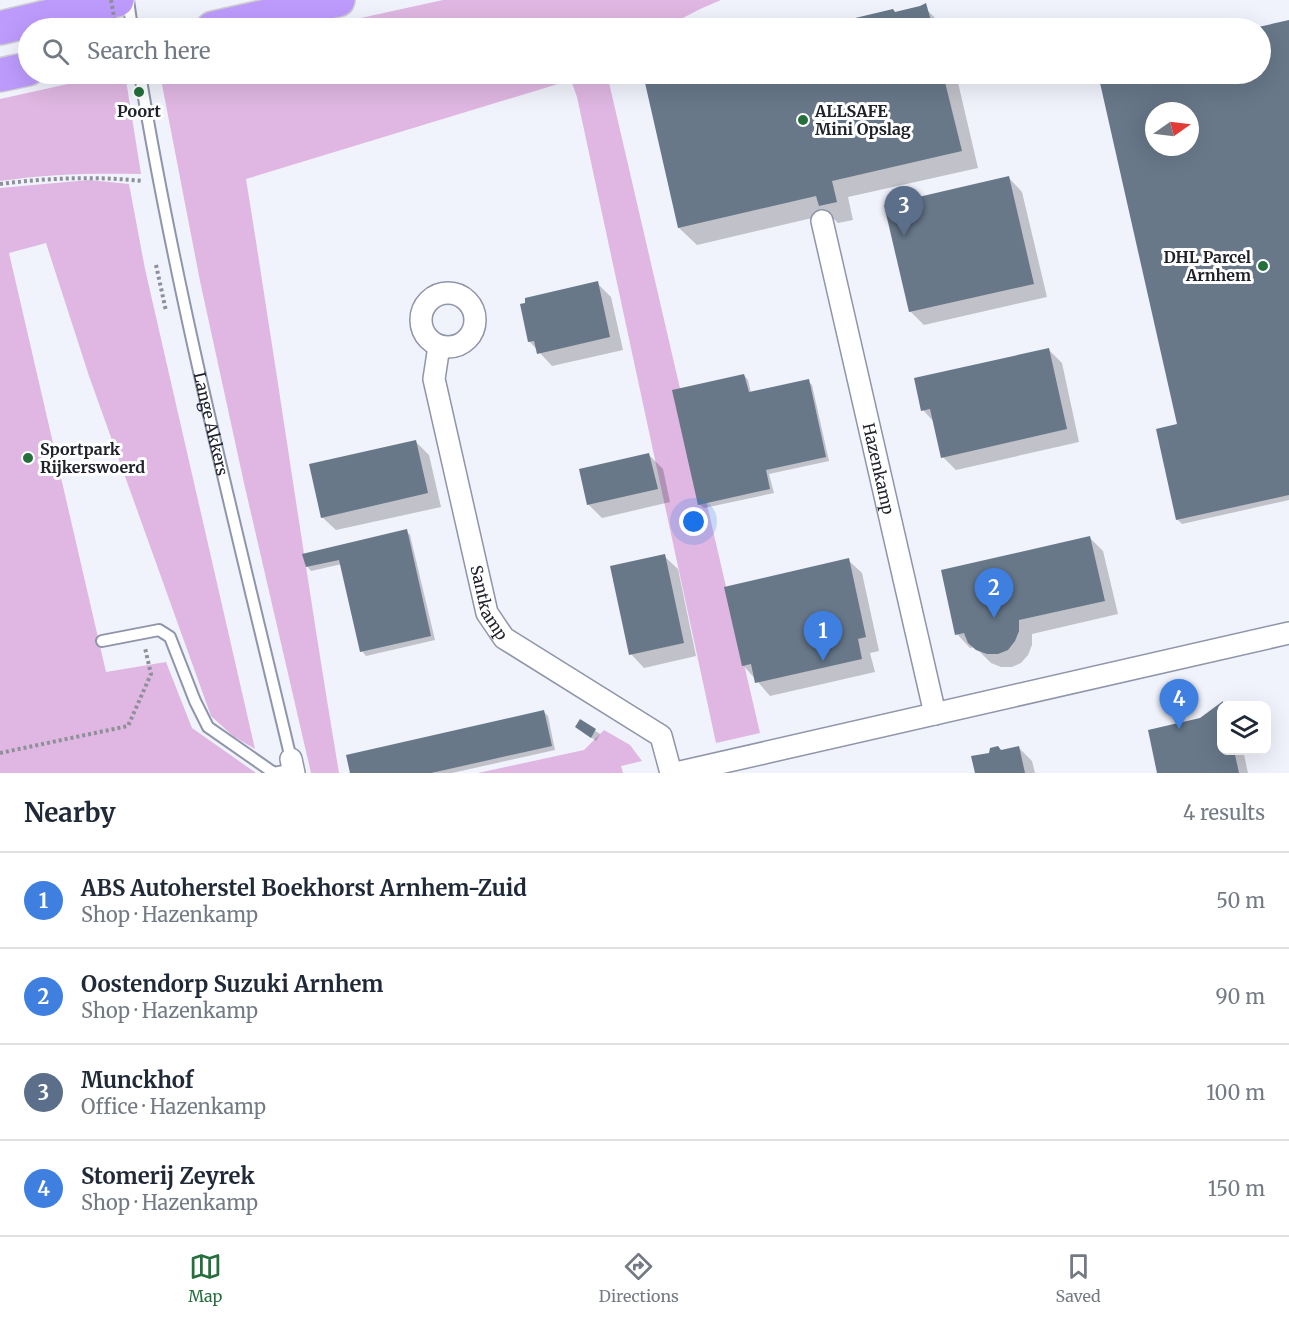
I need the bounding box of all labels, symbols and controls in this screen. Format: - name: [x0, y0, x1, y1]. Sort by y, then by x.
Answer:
- search box: [18, 18, 1271, 84]
- icon: search: [39, 35, 72, 68]
- text: Search here: [87, 37, 210, 65]
- marker: Poort: [132, 85, 146, 99]
- place label: Poort: [117, 101, 161, 121]
- place label: ALLSAFE Mini Opslag: [814, 101, 911, 139]
- north arrow: [1145, 102, 1199, 156]
- marker: ALLSAFE Mini Opslag: [796, 113, 810, 127]
- pin: 3: [884, 186, 924, 236]
- place label: DHL Parcel Arnhem: [1164, 247, 1251, 285]
- marker: DHL Parcel Arnhem: [1256, 259, 1270, 273]
- street label: Lange Akkers: [190, 370, 233, 478]
- street label: Hazenkamp: [859, 421, 899, 516]
- place label: Sportpark Rijkerswoerd: [40, 439, 145, 477]
- marker: Sportpark Rijkerswoerd: [21, 451, 35, 465]
- your location: [679, 507, 708, 536]
- street label: Santkamp: [466, 563, 512, 644]
- pin: 2: [974, 568, 1014, 618]
- pin: 1: [804, 612, 842, 661]
- pin: 4: [1160, 680, 1198, 729]
- map controls: [1217, 701, 1271, 755]
- button: layers: [1217, 701, 1271, 755]
- text: Nearby: [24, 796, 116, 829]
- text: 4 results: [1183, 800, 1265, 825]
- text: ABS Autoherstel Boekhorst Arnhem-Zuid: [81, 874, 527, 902]
- text: 1: [39, 888, 48, 913]
- text: 50 m: [1216, 888, 1265, 913]
- text: Shop · Hazenkamp: [81, 902, 258, 927]
- text: Oostendorp Suzuki Arnhem: [81, 970, 383, 998]
- text: 2: [38, 984, 49, 1009]
- text: 90 m: [1215, 984, 1265, 1009]
- text: Shop · Hazenkamp: [81, 998, 258, 1023]
- text: Munckhof: [81, 1066, 194, 1094]
- text: 3: [38, 1080, 49, 1105]
- text: 100 m: [1206, 1080, 1265, 1105]
- text: Office · Hazenkamp: [81, 1094, 266, 1119]
- text: Stomerij Zeyrek: [81, 1162, 255, 1190]
- text: 4: [37, 1176, 50, 1201]
- text: 150 m: [1208, 1176, 1265, 1201]
- text: Shop · Hazenkamp: [81, 1190, 258, 1215]
- tab: Map: [188, 1250, 222, 1306]
- tab: Directions: [599, 1250, 679, 1306]
- tab: Saved: [1055, 1250, 1101, 1306]

